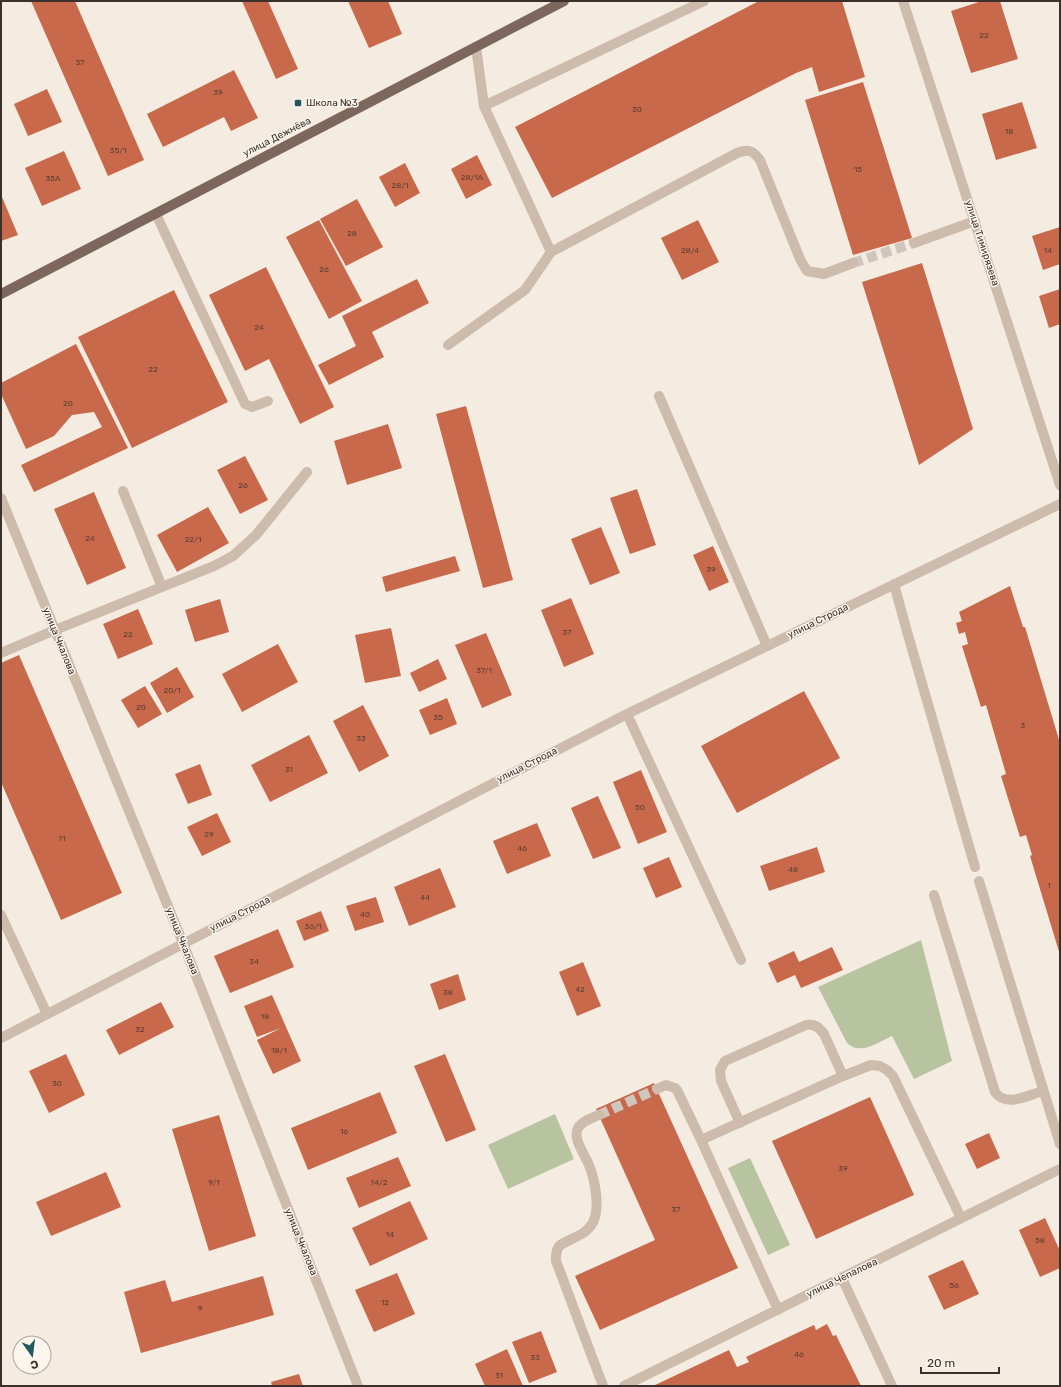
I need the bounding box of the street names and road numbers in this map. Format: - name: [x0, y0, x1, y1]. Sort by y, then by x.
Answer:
- street label: улица Дежнёва: [241, 115, 313, 159]
- street label: улица Тимирязева: [963, 199, 1001, 287]
- street label: улица Строда: [786, 601, 850, 641]
- street label: улица Чкалова: [40, 606, 78, 676]
- street label: улица Строда: [495, 745, 559, 785]
- street label: улица Строда: [208, 894, 272, 934]
- street label: улица Чкалова: [163, 906, 201, 976]
- street label: улица Чкалова: [282, 1207, 320, 1277]
- street label: улица Чепалова: [805, 1256, 879, 1300]

